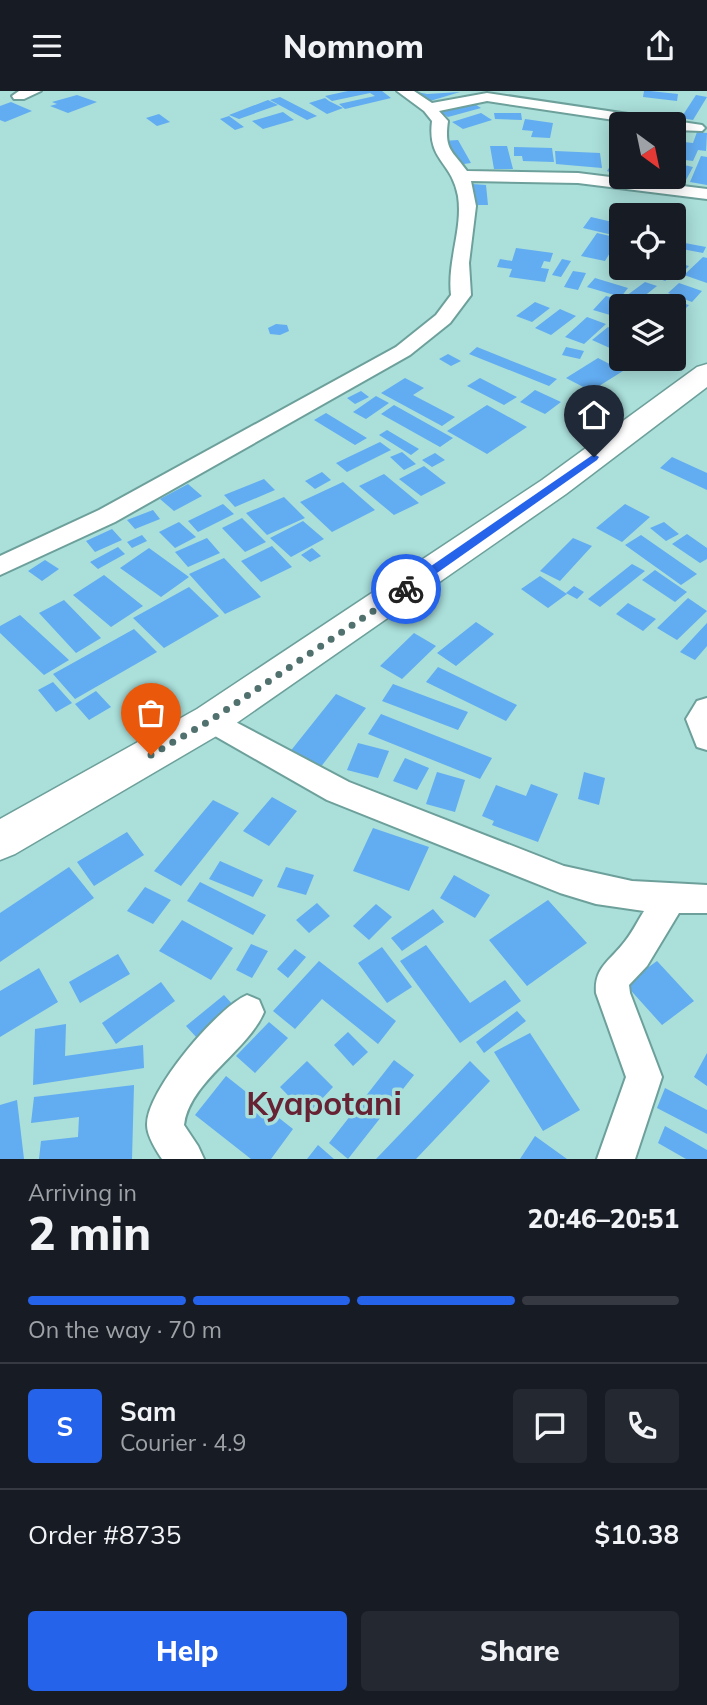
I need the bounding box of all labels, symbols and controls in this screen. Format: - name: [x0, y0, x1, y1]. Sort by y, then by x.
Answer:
- text: Nomnom: [283, 26, 424, 66]
- icon: menu: [28, 27, 66, 65]
- icon: share: [641, 27, 679, 65]
- north arrow: [609, 112, 686, 189]
- map controls: [609, 112, 686, 371]
- button: locate: [609, 203, 686, 280]
- button: layers: [609, 294, 686, 371]
- pin: [564, 385, 624, 457]
- icon: home: [575, 396, 613, 434]
- courier: [371, 554, 441, 624]
- icon: bike: [387, 570, 425, 608]
- pin: [121, 683, 181, 755]
- icon: bag: [132, 694, 170, 732]
- district label: Kyapotani: [246, 1083, 402, 1123]
- text: Arriving in: [28, 1178, 137, 1207]
- text: 20:46–20:51: [528, 1202, 679, 1235]
- text: 2 min: [28, 1204, 151, 1262]
- text: On the way · 70 m: [28, 1315, 222, 1344]
- button: chat: [513, 1389, 587, 1463]
- button: phone: [605, 1389, 679, 1463]
- text: Sam: [120, 1395, 176, 1428]
- text: S: [57, 1410, 73, 1443]
- text: Courier · 4.9: [120, 1428, 246, 1457]
- text: Order #8735: [28, 1518, 181, 1551]
- text: $10.38: [595, 1518, 679, 1551]
- button: Help: [28, 1611, 347, 1691]
- button: Share: [361, 1611, 679, 1691]

